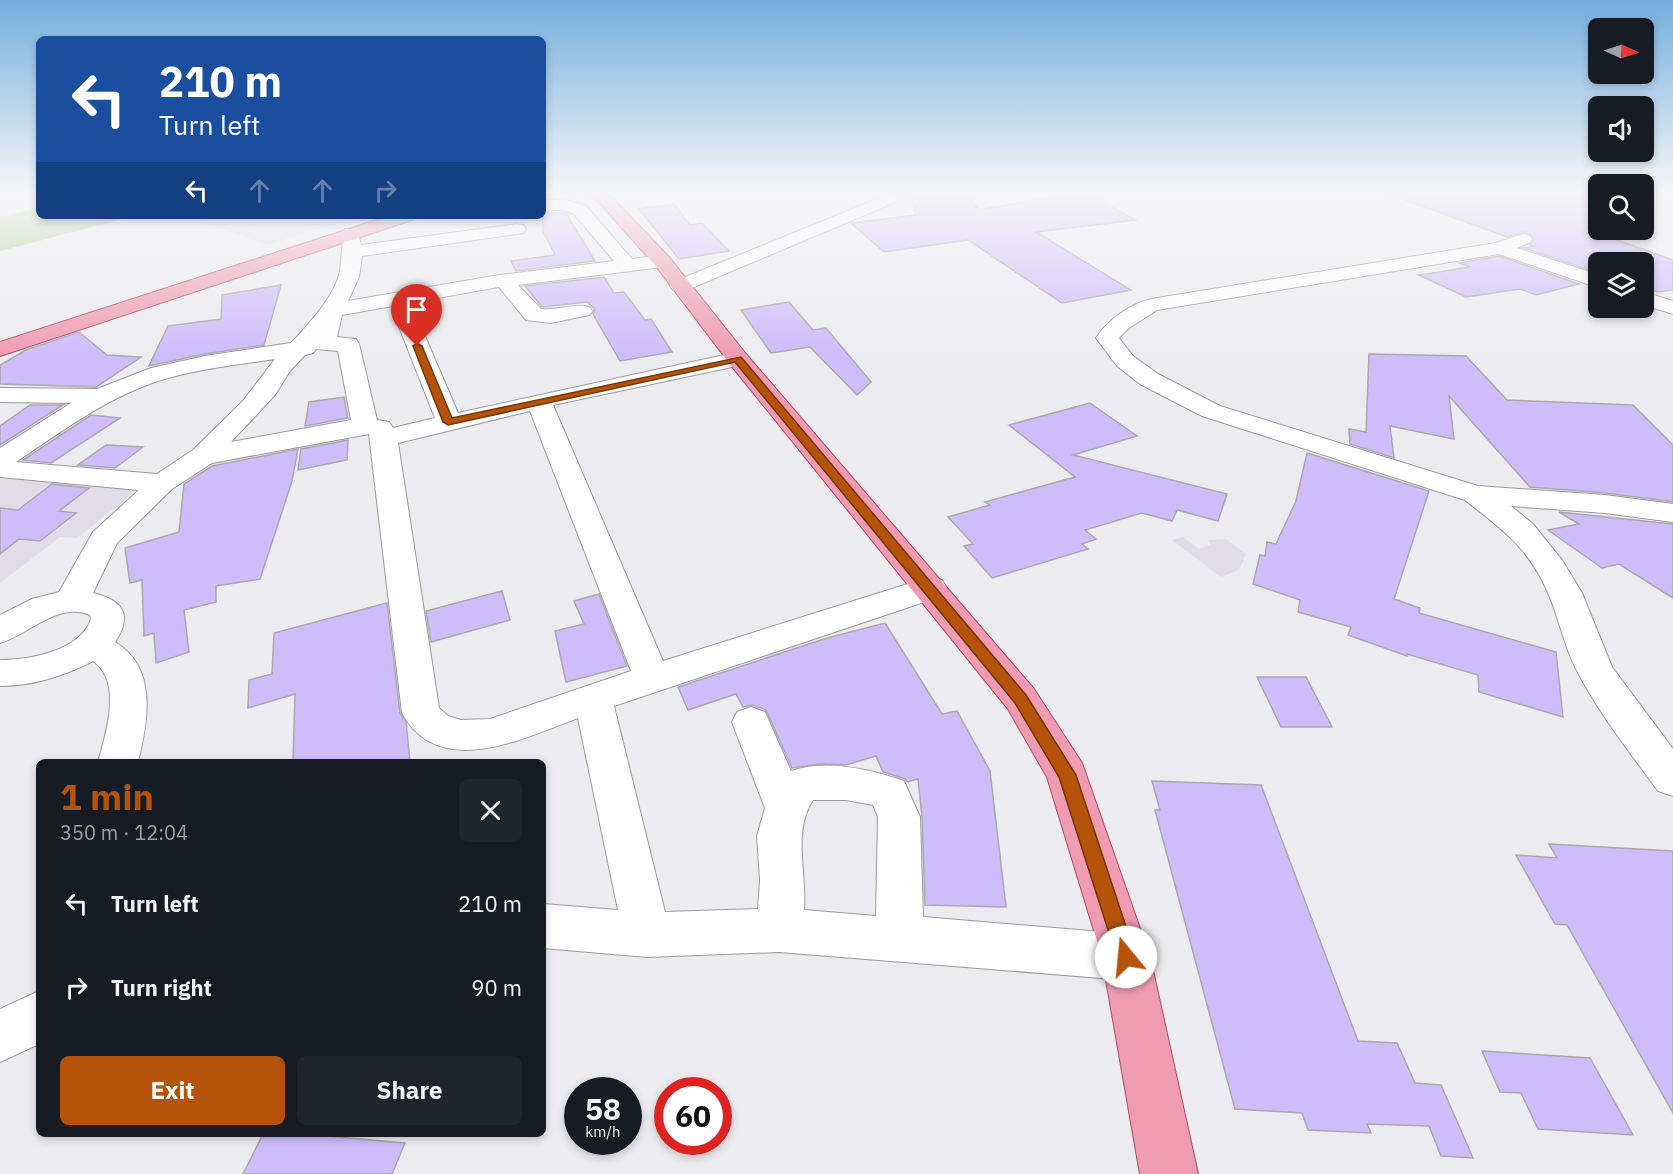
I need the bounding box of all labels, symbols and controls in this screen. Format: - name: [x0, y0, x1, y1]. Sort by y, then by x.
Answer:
- north arrow: [1588, 18, 1654, 84]
- map controls: [1588, 18, 1654, 318]
- text: 210 m: [159, 54, 282, 109]
- icon: left: [60, 60, 138, 138]
- button: sound: [1588, 96, 1654, 162]
- text: Turn left: [159, 107, 260, 142]
- icon: left: [180, 174, 213, 207]
- icon: ahead: [243, 174, 276, 207]
- icon: ahead: [306, 174, 339, 207]
- icon: right: [369, 174, 402, 207]
- button: search: [1588, 174, 1654, 240]
- button: layers: [1588, 252, 1654, 318]
- pin: [391, 284, 442, 346]
- icon: arrive: [400, 293, 433, 326]
- text: 1 min: [60, 773, 154, 820]
- button: close: [459, 779, 522, 842]
- text: 350 m · 12:04: [60, 819, 188, 846]
- icon: left: [60, 887, 93, 920]
- text: Turn left: [111, 889, 199, 918]
- text: 210 m: [458, 889, 522, 918]
- position arrow: [1094, 925, 1158, 989]
- icon: right: [60, 971, 93, 1004]
- text: Turn right: [111, 973, 212, 1002]
- text: 90 m: [471, 973, 522, 1002]
- button: Exit: [60, 1056, 285, 1125]
- button: Share: [297, 1056, 522, 1125]
- speed limit sign: 60: [654, 1077, 732, 1155]
- text: 58: [585, 1089, 621, 1128]
- text: km/h: [585, 1122, 621, 1141]

